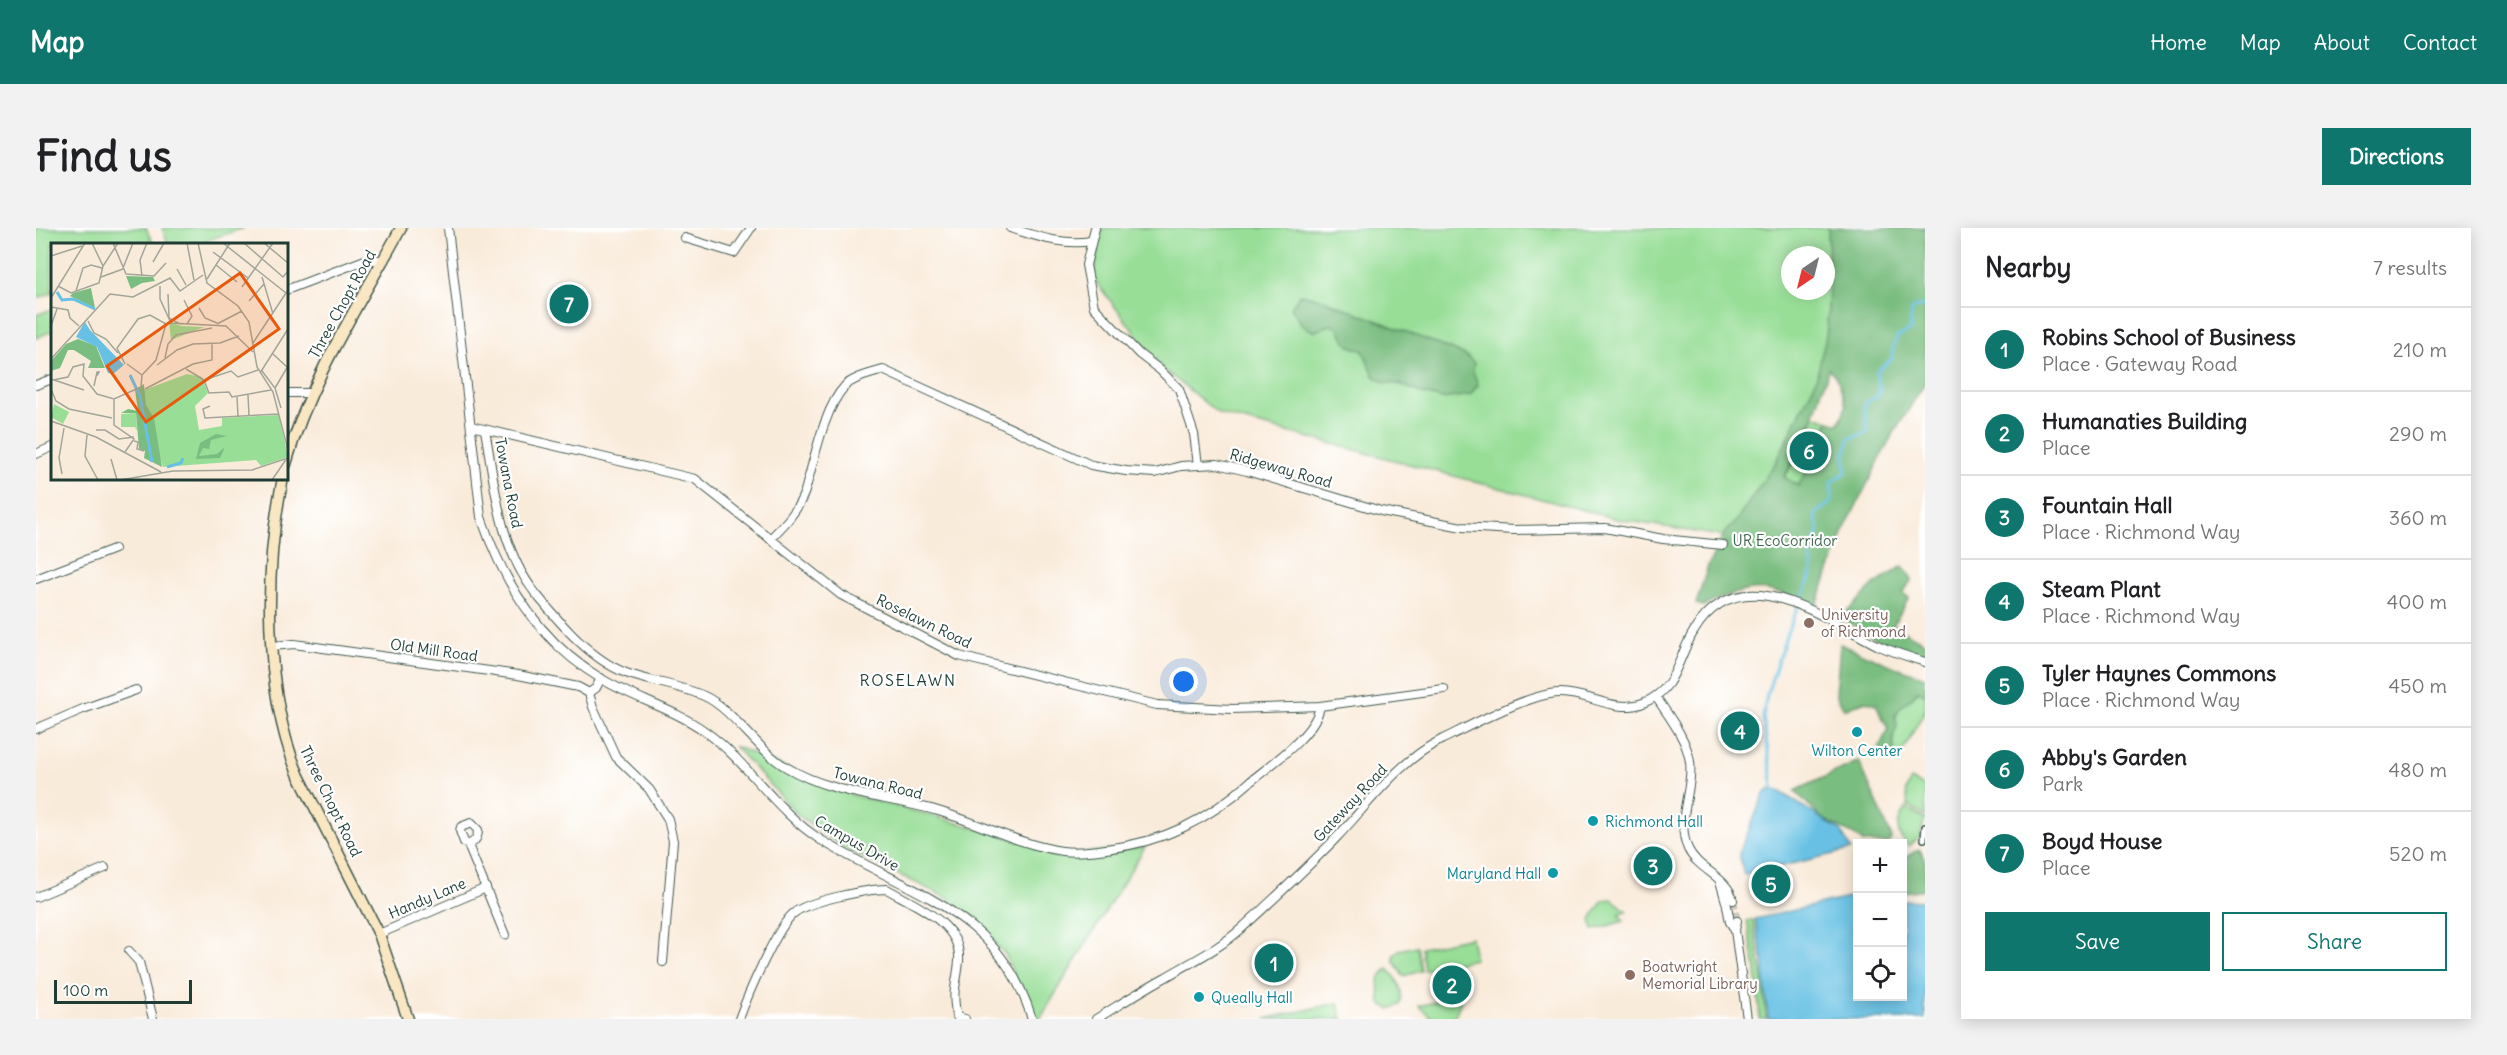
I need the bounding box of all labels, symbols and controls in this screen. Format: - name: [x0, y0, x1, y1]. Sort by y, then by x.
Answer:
- text: Map: [30, 24, 84, 60]
- text: Home: [2150, 29, 2207, 56]
- text: Map: [2240, 29, 2281, 56]
- text: About: [2314, 29, 2370, 56]
- text: Contact: [2403, 29, 2477, 56]
- button: Directions: [2322, 128, 2471, 185]
- text: Find us: [36, 130, 172, 182]
- inset map: [51, 243, 288, 480]
- street label: Three Chopt Road: [304, 246, 380, 362]
- north arrow: [1781, 246, 1835, 300]
- text: Nearby: [1985, 251, 2071, 284]
- text: 7 results: [2373, 255, 2447, 280]
- pin: 7: [550, 282, 588, 326]
- text: Robins School of Business: [2042, 323, 2296, 351]
- text: 1: [2001, 337, 2008, 362]
- text: 210 m: [2393, 337, 2447, 362]
- text: Place · Gateway Road: [2042, 351, 2238, 376]
- text: Humanaties Building: [2042, 407, 2247, 435]
- text: 2: [1999, 421, 2010, 446]
- text: 290 m: [2389, 421, 2447, 446]
- pin: 6: [1790, 428, 1828, 474]
- text: Place: [2042, 435, 2090, 460]
- street label: Towana Road: [491, 436, 527, 530]
- street label: Ridgeway Road: [1228, 444, 1335, 492]
- text: Fountain Hall: [2042, 491, 2172, 519]
- text: 3: [1999, 505, 2010, 530]
- text: 360 m: [2389, 505, 2447, 530]
- text: Place · Richmond Way: [2042, 519, 2240, 544]
- park label: UR EcoCorridor: [1733, 531, 1837, 550]
- text: Steam Plant: [2042, 575, 2161, 603]
- text: 4: [1999, 589, 2010, 614]
- text: 400 m: [2387, 589, 2447, 614]
- street label: Roselawn Road: [873, 590, 975, 652]
- text: Place · Richmond Way: [2042, 603, 2240, 628]
- place label: University of Richmond: [1821, 605, 1906, 641]
- marker: University of Richmond: [1802, 616, 1816, 630]
- street label: Old Mill Road: [389, 634, 479, 666]
- text: Tyler Haynes Commons: [2042, 659, 2276, 687]
- your location: [1169, 667, 1198, 696]
- district label: ROSELAWN: [860, 670, 956, 690]
- text: 5: [1999, 673, 2010, 698]
- text: 450 m: [2388, 673, 2447, 698]
- text: Place · Richmond Way: [2042, 687, 2240, 712]
- pin: 4: [1720, 708, 1760, 754]
- marker: Wilton Center: [1850, 725, 1864, 739]
- place label: Wilton Center: [1811, 741, 1903, 760]
- street label: Three Chopt Road: [296, 742, 366, 860]
- text: Abby's Garden: [2042, 743, 2187, 771]
- text: 6: [1999, 757, 2010, 782]
- text: 480 m: [2388, 757, 2447, 782]
- street label: Gateway Road: [1309, 760, 1391, 846]
- street label: Towana Road: [831, 763, 925, 803]
- text: Park: [2042, 771, 2083, 796]
- street label: Campus Drive: [811, 811, 903, 875]
- place label: Richmond Hall: [1605, 812, 1703, 831]
- marker: Richmond Hall: [1586, 814, 1600, 828]
- text: Boyd House: [2042, 827, 2162, 855]
- map controls: [1853, 839, 1907, 1001]
- button: +: [1853, 839, 1907, 893]
- text: 7: [2000, 841, 2009, 866]
- text: 520 m: [2389, 841, 2447, 866]
- pin: 3: [1634, 844, 1672, 888]
- text: Place: [2042, 855, 2090, 880]
- pin: 5: [1752, 862, 1790, 906]
- place label: Maryland Hall: [1447, 864, 1541, 883]
- marker: Maryland Hall: [1546, 866, 1560, 880]
- street label: Handy Lane: [385, 873, 469, 923]
- button: −: [1853, 893, 1907, 947]
- button: Save: [1985, 912, 2210, 971]
- button: Share: [2222, 912, 2447, 971]
- pin: 1: [1254, 940, 1294, 986]
- button: locate: [1853, 947, 1907, 1001]
- place label: Boatwright Memorial Library: [1642, 957, 1758, 993]
- pin: 2: [1432, 962, 1472, 1008]
- marker: Boatwright Memorial Library: [1623, 968, 1637, 982]
- scale bar: [54, 977, 192, 1004]
- text: 100 m: [63, 980, 108, 1000]
- place label: Queally Hall: [1211, 988, 1293, 1007]
- marker: Queally Hall: [1192, 990, 1206, 1004]

